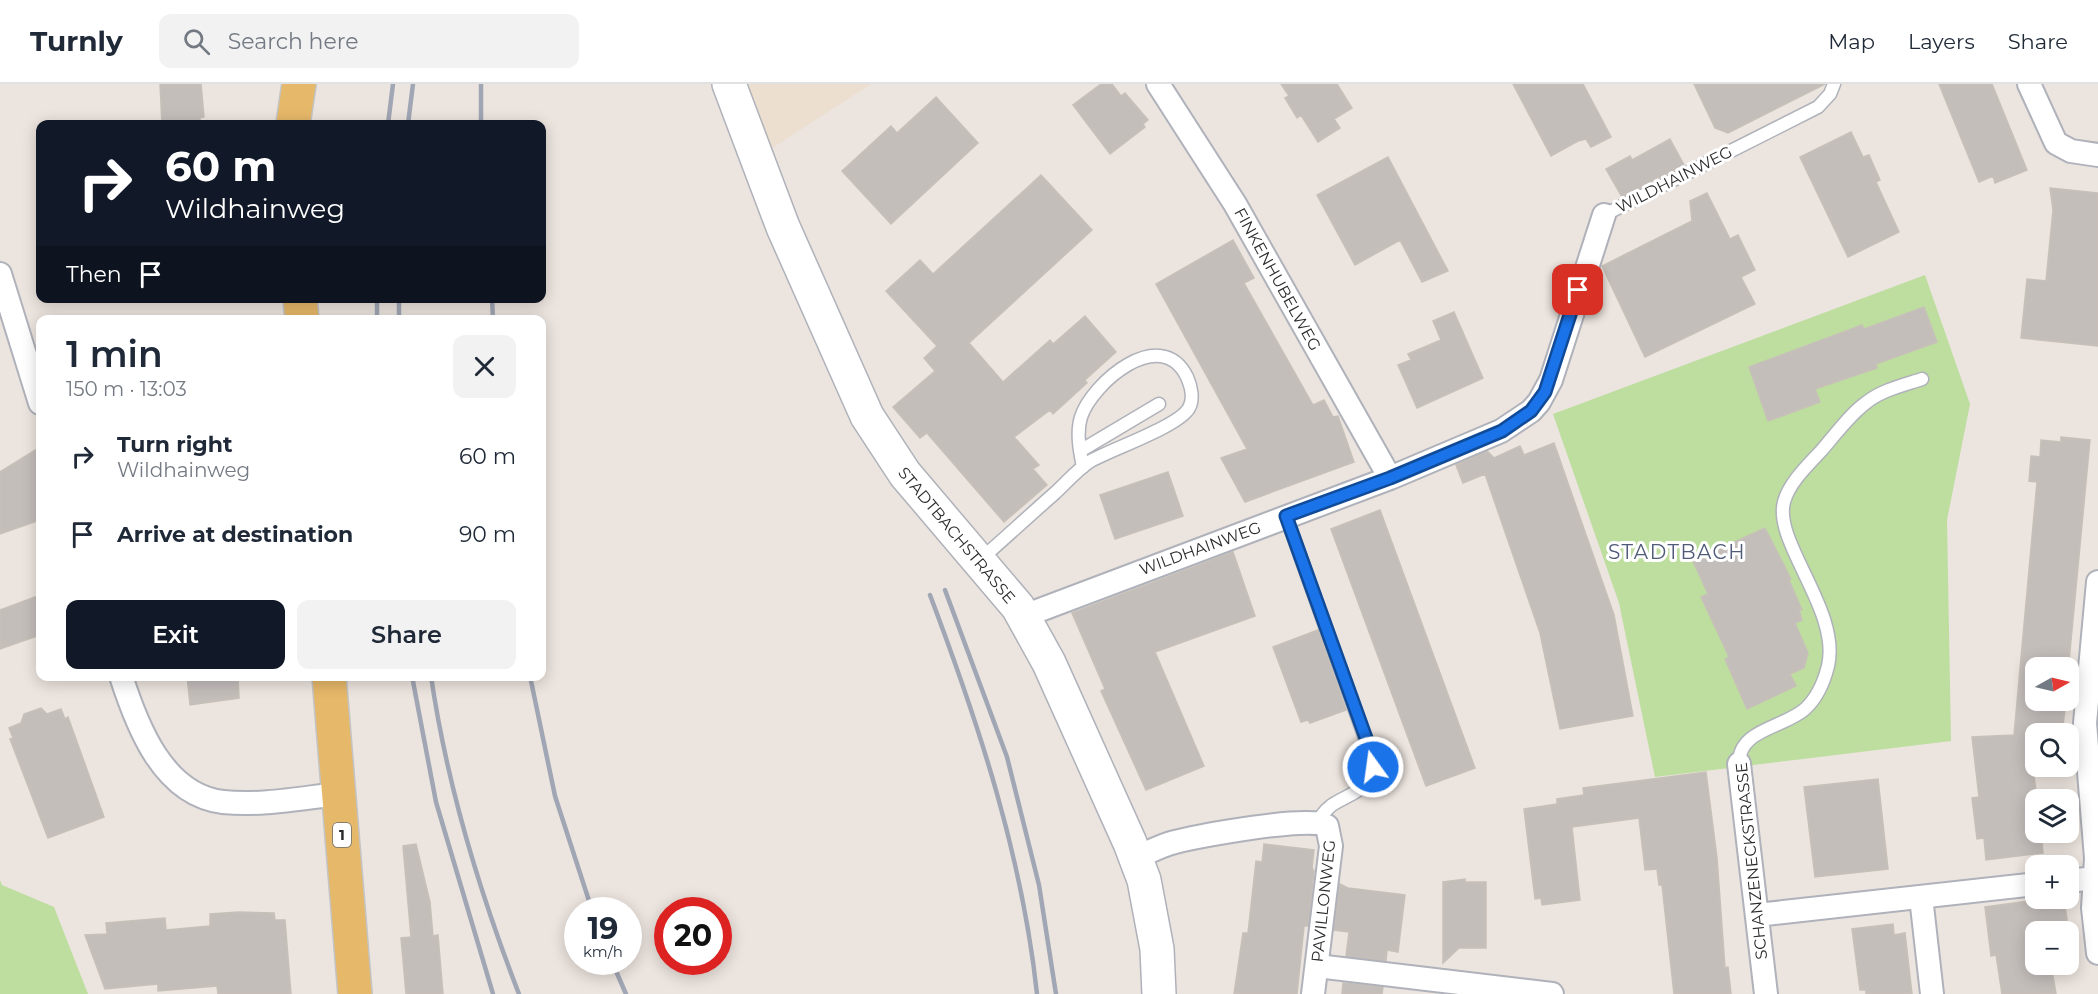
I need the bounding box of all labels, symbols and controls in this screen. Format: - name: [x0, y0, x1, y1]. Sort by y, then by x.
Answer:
- search box: [159, 14, 579, 68]
- text: Turnly: [30, 24, 123, 58]
- icon: search: [180, 25, 213, 58]
- text: Search here: [228, 28, 359, 55]
- text: Map: [1828, 29, 1875, 54]
- text: Layers: [1908, 29, 1975, 54]
- text: Share: [2008, 29, 2068, 54]
- text: 60 m: [165, 140, 276, 192]
- street label: WILDHAINWEG: [1613, 142, 1735, 217]
- icon: right: [66, 144, 144, 222]
- text: Wildhainweg: [165, 192, 345, 225]
- street label: FINKENHUBELWEG: [1230, 204, 1325, 354]
- icon: arrive: [134, 258, 167, 291]
- text: Then: [66, 261, 122, 288]
- pin: [1552, 264, 1603, 315]
- icon: arrive: [1561, 273, 1594, 306]
- text: 1 min: [66, 332, 163, 376]
- button: close: [453, 335, 516, 398]
- text: 150 m · 13:03: [66, 377, 187, 401]
- text: Turn right: [117, 431, 232, 458]
- icon: right: [66, 440, 99, 473]
- text: 60 m: [459, 443, 516, 470]
- text: Wildhainweg: [117, 458, 250, 482]
- street label: STADTBACHSTRASSE: [894, 463, 1019, 607]
- icon: arrive: [66, 518, 99, 551]
- street label: WILDHAINWEG: [1137, 518, 1263, 579]
- text: Arrive at destination: [117, 521, 353, 548]
- text: 90 m: [459, 521, 516, 548]
- district label: STADTBACH: [1608, 540, 1746, 564]
- button: Exit: [66, 600, 285, 669]
- button: Share: [297, 600, 516, 669]
- north arrow: [2025, 657, 2079, 711]
- map controls: [2025, 657, 2079, 975]
- button: search: [2025, 723, 2079, 777]
- position arrow: [1341, 735, 1405, 799]
- street label: SCHANZENECKSTRASSE: [1732, 761, 1771, 961]
- button: layers: [2025, 789, 2079, 843]
- road number: 1: [333, 823, 351, 847]
- street label: PAVILLONWEG: [1308, 839, 1339, 963]
- button: +: [2025, 855, 2079, 909]
- speed limit sign: 20: [654, 897, 732, 975]
- text: 19: [588, 910, 618, 947]
- button: −: [2025, 921, 2079, 975]
- text: km/h: [583, 942, 623, 961]

